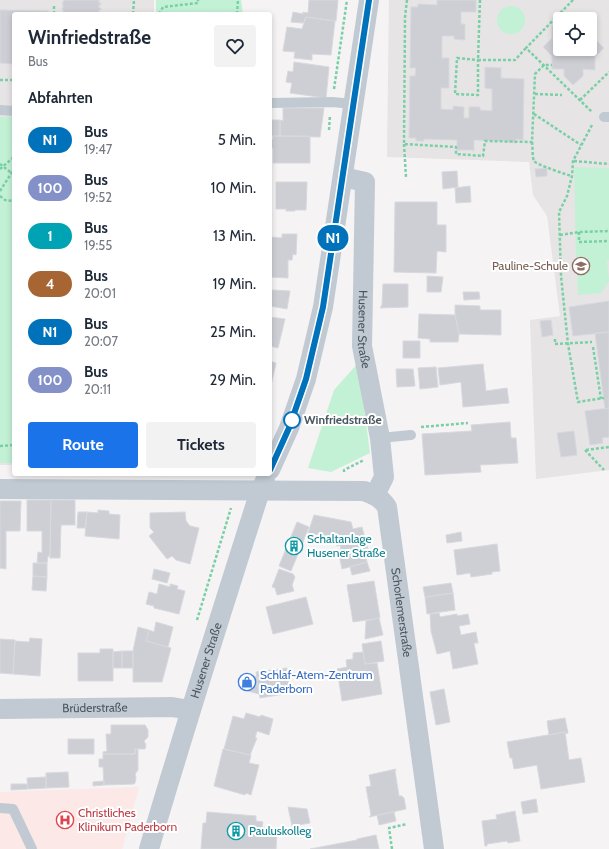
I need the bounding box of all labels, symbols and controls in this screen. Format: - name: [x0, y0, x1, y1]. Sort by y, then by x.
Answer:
- map controls: [553, 12, 597, 56]
- button: locate: [553, 12, 597, 56]
- button: heart: [214, 25, 256, 67]
- text: Winfriedstraße: [28, 26, 151, 49]
- text: Bus: [28, 53, 48, 69]
- text: Abfahrten: [28, 89, 93, 107]
- text: Bus: [84, 123, 108, 141]
- text: N1: [42, 131, 58, 149]
- text: 5 Min.: [218, 131, 256, 149]
- text: 19:47: [84, 141, 112, 157]
- text: Bus: [84, 171, 108, 189]
- text: 100: [38, 179, 62, 197]
- text: 10 Min.: [211, 179, 256, 197]
- text: 19:52: [84, 189, 112, 205]
- text: Bus: [84, 219, 108, 237]
- line badge: N1: [315, 225, 351, 251]
- text: 1: [47, 227, 53, 245]
- text: 13 Min.: [213, 227, 256, 245]
- text: N1: [325, 229, 341, 247]
- text: 19:55: [84, 237, 112, 253]
- school or university icon: Pauline-Schule: [571, 256, 591, 276]
- place label: Pauline-Schule: [492, 258, 568, 273]
- text: Bus: [84, 267, 108, 285]
- text: 4: [46, 275, 54, 293]
- text: 19 Min.: [213, 275, 256, 293]
- text: 20:01: [84, 285, 116, 301]
- street label: Husener Straße: [355, 290, 374, 370]
- text: Bus: [84, 315, 108, 333]
- text: N1: [42, 323, 58, 341]
- text: 25 Min.: [210, 323, 256, 341]
- text: 20:07: [84, 333, 118, 349]
- text: Bus: [84, 363, 108, 381]
- text: 100: [38, 371, 62, 389]
- text: 29 Min.: [210, 371, 256, 389]
- text: 20:11: [84, 381, 111, 397]
- marker: Winfriedstraße: [283, 411, 301, 429]
- place label: Winfriedstraße: [304, 412, 382, 427]
- button: Route: [28, 422, 138, 468]
- button: Tickets: [146, 422, 256, 468]
- place label: Schaltanlage Husener Straße: [307, 531, 385, 560]
- building icon: Schaltanlage Husener Straße: [284, 536, 304, 556]
- street label: Schorlemerstraße: [388, 567, 416, 658]
- street label: Husener Straße: [187, 621, 225, 700]
- place label: Schlaf-Atem-Zentrum Paderborn: [260, 667, 373, 696]
- shop icon: Schlaf-Atem-Zentrum Paderborn: [237, 672, 257, 692]
- street label: Brüderstraße: [62, 700, 128, 715]
- place label: Christliches Klinikum Paderborn: [78, 805, 177, 834]
- hospital icon: Christliches Klinikum Paderborn: [55, 810, 75, 830]
- building icon: Pauluskolleg: [226, 821, 246, 841]
- place label: Pauluskolleg: [249, 823, 312, 838]

